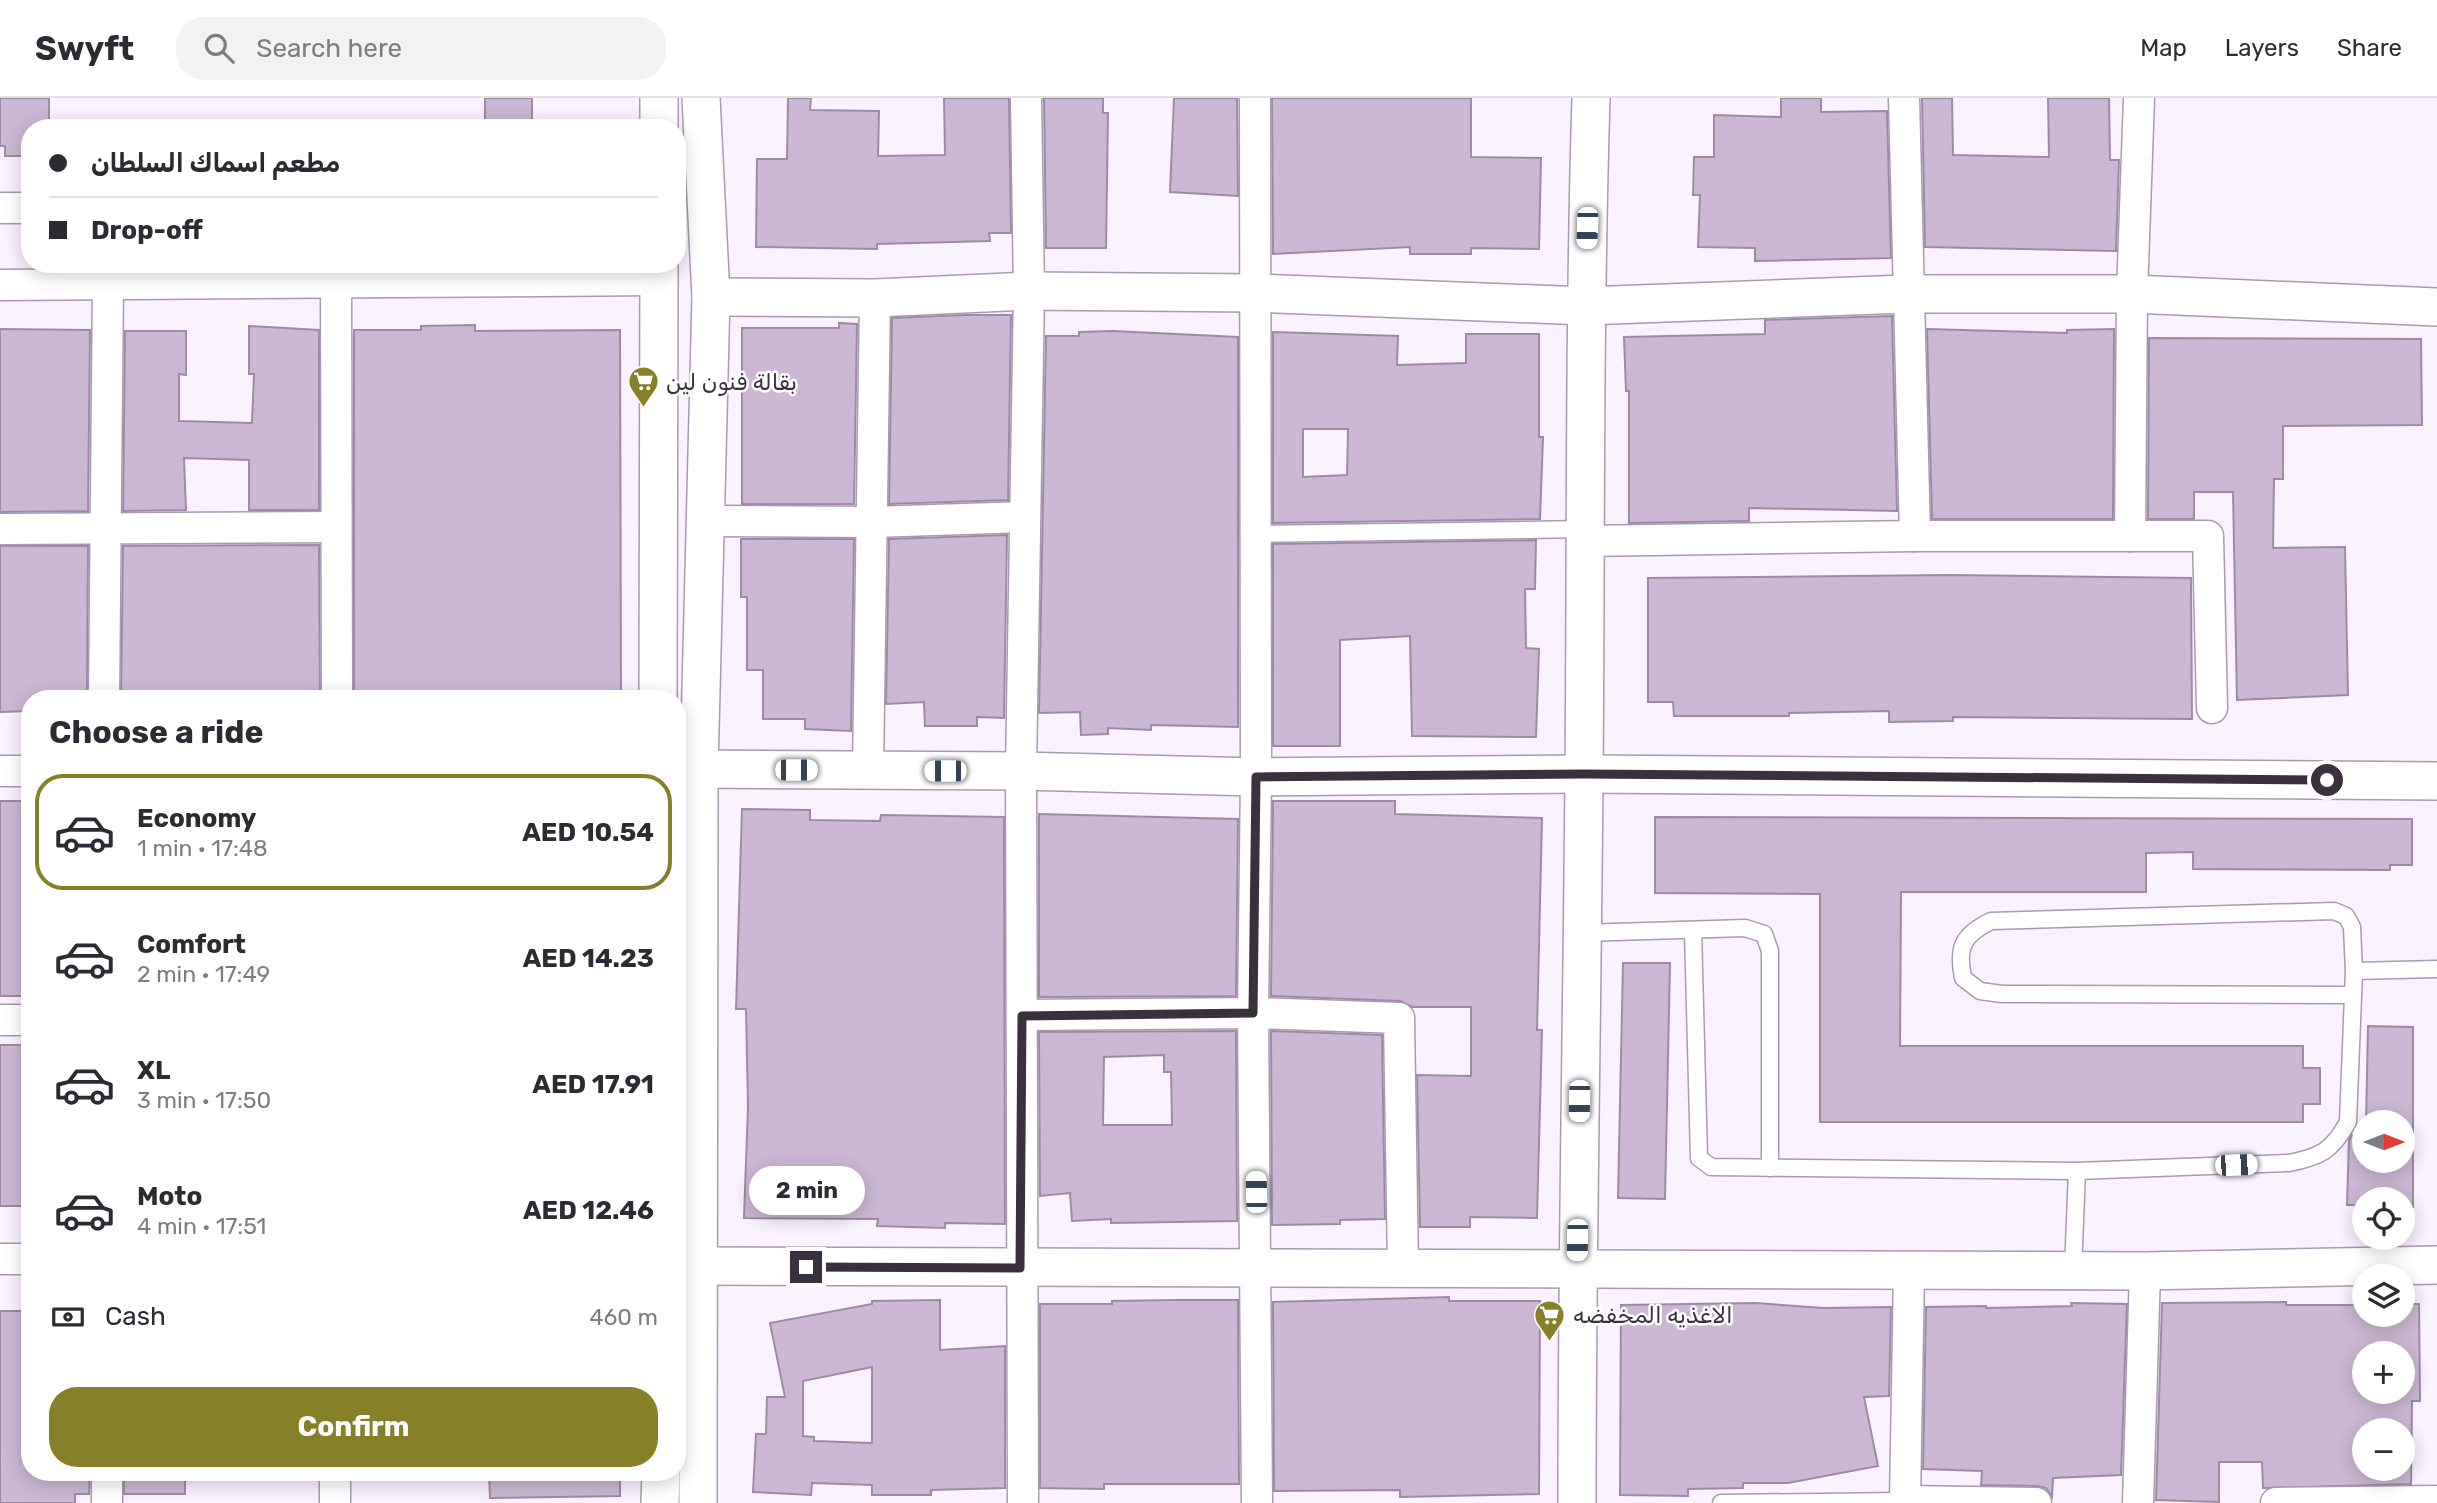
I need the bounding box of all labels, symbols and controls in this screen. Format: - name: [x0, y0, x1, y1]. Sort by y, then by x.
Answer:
- search box: [176, 17, 666, 80]
- text: Swyft: [35, 29, 134, 68]
- icon: search: [200, 29, 238, 67]
- text: Search here: [256, 33, 402, 64]
- text: Map: [2140, 34, 2187, 62]
- text: Layers: [2225, 34, 2299, 62]
- text: Share: [2337, 34, 2402, 62]
- text: مطعم اسماك السلطان: [91, 148, 340, 179]
- car: [1576, 207, 1599, 249]
- text: Drop-off: [91, 215, 203, 246]
- supermarket icon: بقالة فنون لين: [626, 365, 660, 409]
- place label: بقالة فنون لين: [666, 368, 797, 396]
- text: Choose a ride: [49, 713, 263, 751]
- car: [776, 760, 818, 781]
- car: [925, 761, 967, 782]
- route start: [2311, 764, 2343, 796]
- icon: car: [53, 801, 116, 864]
- text: Economy: [137, 803, 256, 834]
- text: AED 10.54: [522, 817, 654, 848]
- text: 1 min · 17:48: [137, 834, 268, 862]
- icon: car: [53, 927, 116, 990]
- text: Comfort: [137, 929, 246, 960]
- text: AED 14.23: [523, 943, 654, 974]
- text: 2 min · 17:49: [137, 960, 270, 988]
- icon: car: [53, 1053, 116, 1116]
- text: XL: [137, 1055, 170, 1086]
- text: AED 17.91: [532, 1069, 654, 1100]
- car: [1569, 1080, 1590, 1122]
- text: 3 min · 17:50: [137, 1086, 271, 1114]
- north arrow: [2352, 1110, 2415, 1172]
- map controls: [2352, 1110, 2415, 1481]
- car: [2215, 1154, 2258, 1176]
- callout: 2 min: [748, 1166, 864, 1214]
- car: [1246, 1171, 1267, 1213]
- text: 2 min: [776, 1176, 838, 1204]
- icon: car: [53, 1179, 116, 1242]
- text: Moto: [137, 1181, 202, 1212]
- button: locate: [2352, 1187, 2415, 1250]
- text: AED 12.46: [523, 1195, 654, 1226]
- text: 4 min · 17:51: [137, 1212, 266, 1240]
- car: [1567, 1219, 1588, 1261]
- route end: [790, 1251, 822, 1283]
- button: layers: [2352, 1264, 2415, 1327]
- icon: cash: [49, 1298, 87, 1336]
- supermarket icon: الاغذيه المخفضه: [1533, 1298, 1567, 1342]
- text: Cash: [105, 1301, 166, 1332]
- place label: الاغذيه المخفضه: [1573, 1301, 1733, 1329]
- text: 460 m: [589, 1303, 658, 1331]
- button: +: [2352, 1341, 2415, 1404]
- button: Confirm: [49, 1387, 658, 1467]
- button: −: [2352, 1418, 2415, 1481]

